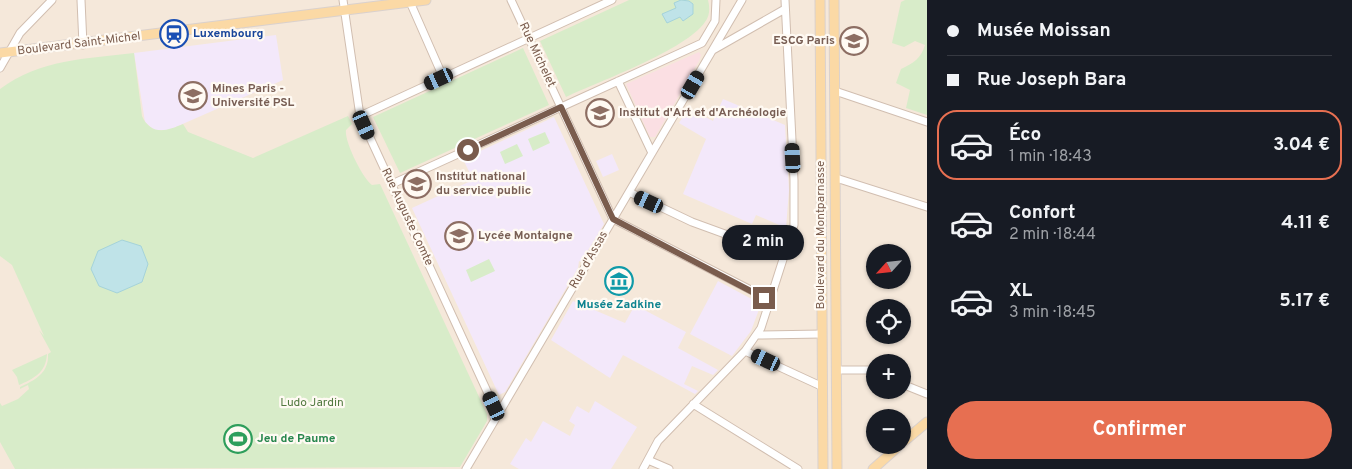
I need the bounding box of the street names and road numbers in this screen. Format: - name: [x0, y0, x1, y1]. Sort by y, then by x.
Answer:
- street label: Rue Michelet: [515, 20, 559, 90]
- street label: Boulevard Saint-Michel: [16, 28, 142, 60]
- street label: Boulevard du Montparnasse: [813, 160, 829, 310]
- street label: Rue Auguste Comte: [377, 166, 437, 268]
- street label: Rue d'Assas: [566, 228, 612, 292]

